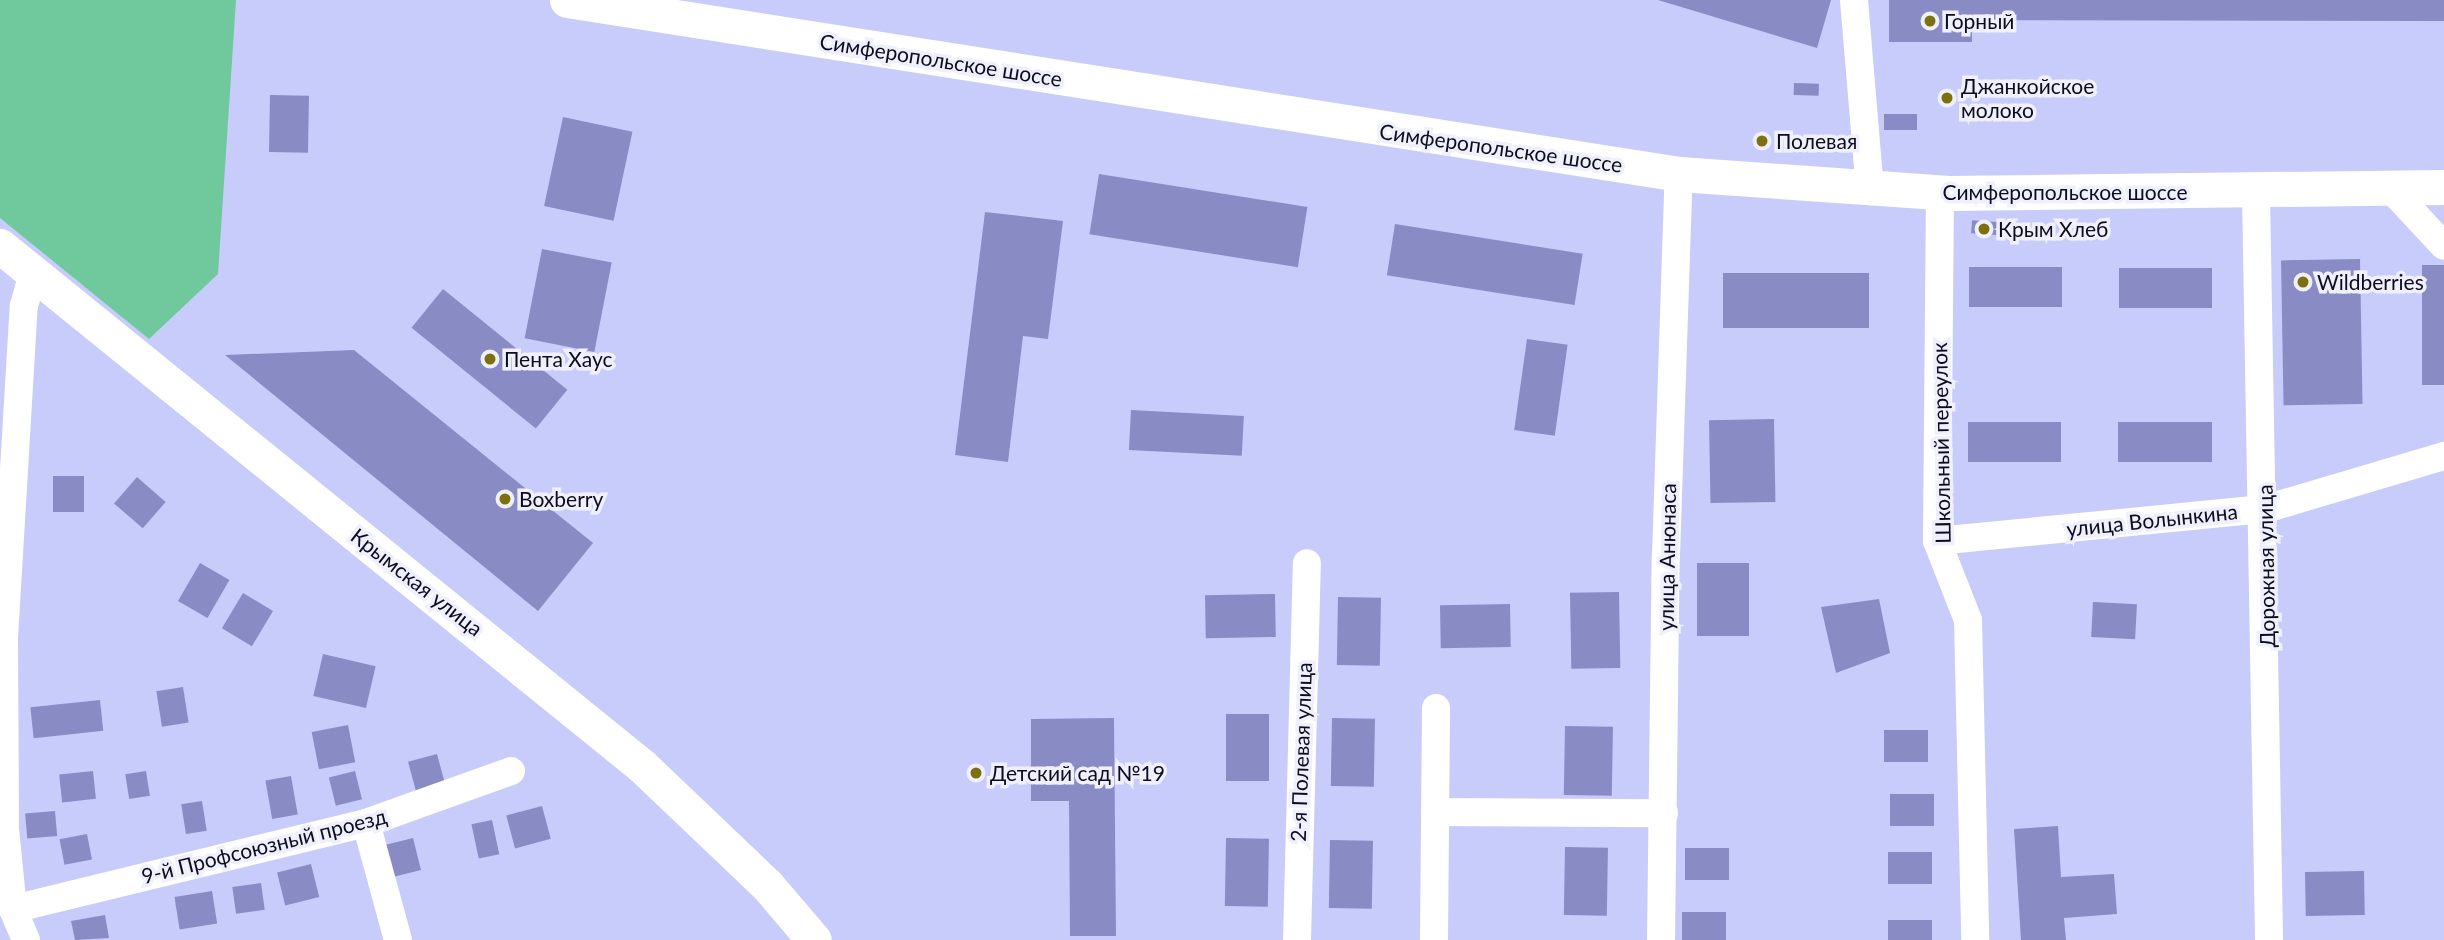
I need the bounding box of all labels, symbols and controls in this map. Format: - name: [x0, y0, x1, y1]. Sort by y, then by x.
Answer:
- place label: Горный: [1944, 8, 2014, 34]
- marker: Горный: [1922, 13, 1938, 29]
- street label: Симферопольское шоссе: [818, 28, 1064, 92]
- place label: Джанкойское молоко: [1961, 73, 2094, 123]
- marker: Джанкойское молоко: [1939, 90, 1955, 106]
- street label: Симферопольское шоссе: [1378, 118, 1624, 178]
- place label: Полевая: [1776, 128, 1857, 154]
- marker: Полевая: [1754, 133, 1770, 149]
- street label: Симферопольское шоссе: [1943, 179, 2187, 205]
- place label: Крым Хлеб: [1998, 216, 2108, 242]
- marker: Крым Хлеб: [1976, 221, 1992, 237]
- place label: Wildberries: [2317, 269, 2424, 295]
- marker: Wildberries: [2295, 274, 2311, 290]
- street label: Школьный переулок: [1927, 342, 1955, 544]
- place label: Пента Хаус: [504, 346, 613, 372]
- marker: Пента Хаус: [482, 351, 498, 367]
- street label: улица Анюнаса: [1653, 483, 1681, 631]
- street label: Дорожная улица: [2252, 484, 2280, 648]
- place label: Boxberry: [519, 486, 603, 512]
- marker: Boxberry: [497, 491, 513, 507]
- street label: улица Волынкина: [2065, 498, 2239, 542]
- street label: Крымская улица: [346, 523, 488, 641]
- street label: 2-я Полевая улица: [1285, 662, 1317, 842]
- place label: Детский сад №19: [990, 760, 1165, 786]
- marker: Детский сад №19: [968, 765, 984, 781]
- street label: 9-й Профсоюзный проезд: [139, 803, 389, 889]

